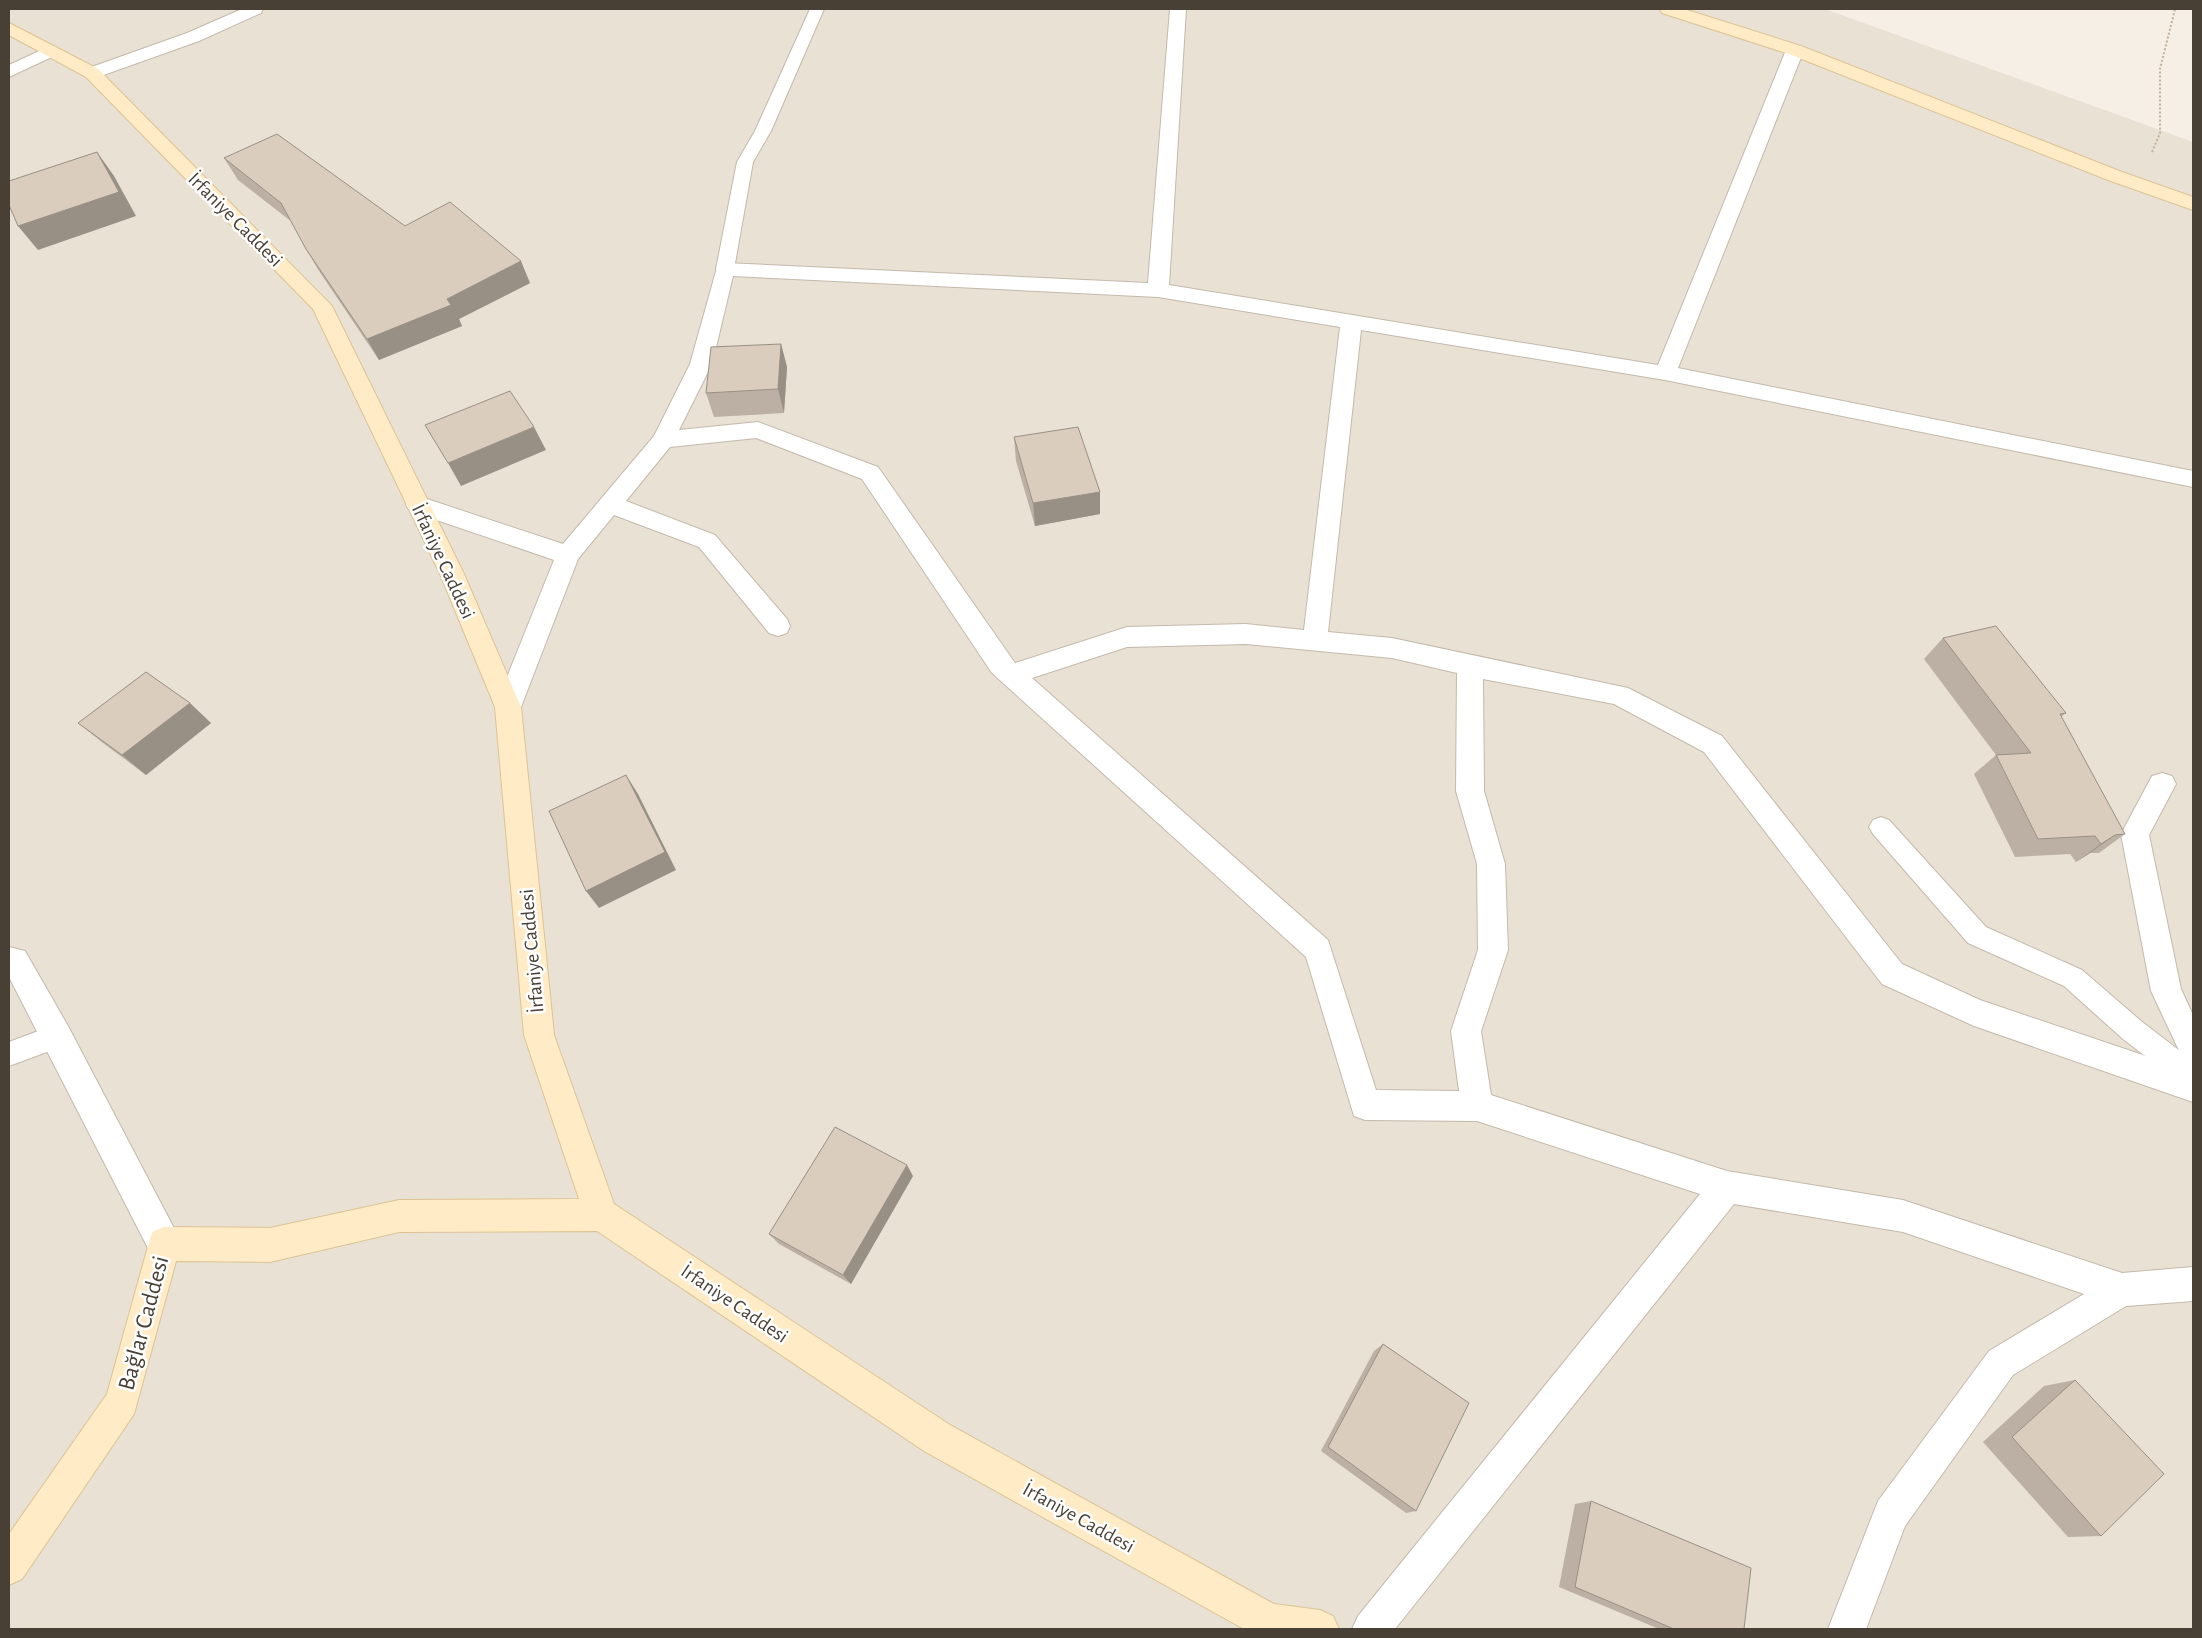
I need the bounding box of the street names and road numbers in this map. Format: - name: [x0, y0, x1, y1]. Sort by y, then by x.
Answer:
- street label: İrfaniye Caddesi: [184, 169, 286, 271]
- street label: İrfaniye Caddesi: [408, 501, 478, 622]
- street label: İrfaniye Caddesi: [517, 888, 547, 1014]
- street label: Bağlar Caddesi: [114, 1253, 173, 1393]
- street label: İrfaniye Caddesi: [677, 1261, 792, 1347]
- street label: İrfaniye Caddesi: [1019, 1479, 1138, 1557]

